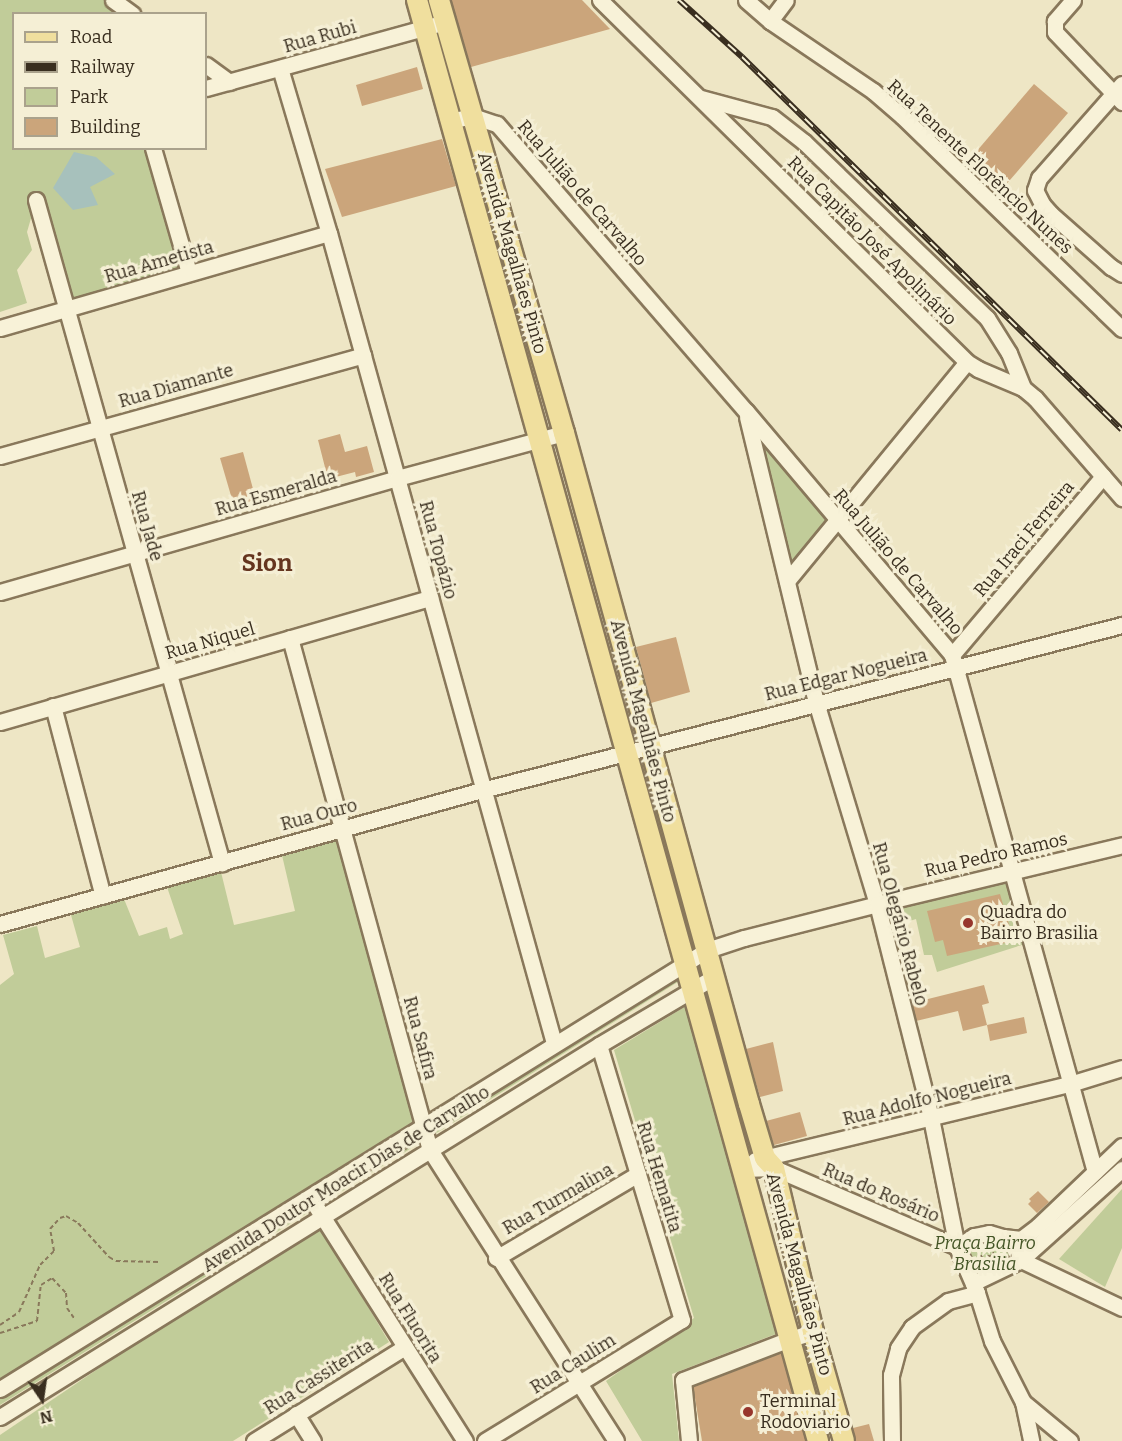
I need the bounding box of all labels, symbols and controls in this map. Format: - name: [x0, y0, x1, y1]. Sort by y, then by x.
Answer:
- legend: [12, 12, 207, 150]
- street label: Rua Rubi: [281, 16, 359, 58]
- text: Road: [70, 26, 112, 48]
- text: Railway: [70, 56, 134, 78]
- street label: Rua Tenente Florêncio Nunes: [883, 75, 1077, 259]
- text: Park: [70, 86, 108, 108]
- text: Building: [70, 116, 141, 138]
- street label: Rua Julião de Carvalho: [513, 116, 651, 270]
- street label: Avenida Magalhães Pinto: [473, 150, 551, 356]
- street label: Rua Capitão José Apolinário: [783, 152, 961, 330]
- street label: Rua Ametista: [102, 236, 216, 288]
- street label: Rua Diamante: [116, 359, 236, 413]
- street label: Rua Esmeralda: [213, 465, 339, 521]
- street label: Rua Iraci Ferreira: [969, 477, 1079, 601]
- street label: Rua Julião de Carvalho: [829, 485, 967, 639]
- street label: Rua Jade: [127, 488, 167, 564]
- street label: Rua Topázio: [414, 498, 462, 602]
- district label: Sion: [242, 550, 292, 578]
- street label: Avenida Magalhães Pinto: [606, 617, 680, 825]
- street label: Rua Niquel: [163, 618, 257, 664]
- street label: Rua Edgar Nogueira: [762, 644, 930, 706]
- street label: Rua Ouro: [278, 794, 360, 836]
- street label: Rua Pedro Ramos: [922, 828, 1070, 882]
- street label: Rua Olegário Rabelo: [868, 840, 932, 1008]
- place label: Quadra do Bairro Brasilia: [980, 902, 1098, 944]
- marker: Quadra do Bairro Brasilia: [961, 916, 975, 930]
- street label: Rua Safira: [399, 994, 441, 1082]
- street label: Rua Adolfo Nogueira: [841, 1068, 1013, 1130]
- street label: Avenida Doutor Moacir Dias de Carvalho: [198, 1081, 494, 1277]
- street label: Rua Hematita: [632, 1119, 686, 1235]
- street label: Rua Turmalina: [499, 1159, 617, 1239]
- street label: Rua do Rosário: [819, 1159, 943, 1227]
- street label: Avenida Magalhães Pinto: [762, 1170, 836, 1378]
- park label: Praça Bairro Brasilia: [934, 1233, 1036, 1276]
- street label: Rua Fluorita: [374, 1269, 446, 1367]
- street label: Rua Caulim: [527, 1329, 619, 1399]
- street label: Rua Cassiterita: [260, 1335, 378, 1419]
- north arrow: [12, 1369, 72, 1429]
- place label: Terminal Rodoviario: [760, 1391, 850, 1434]
- marker: Terminal Rodoviario: [741, 1405, 755, 1419]
- text: N: [38, 1406, 54, 1428]

